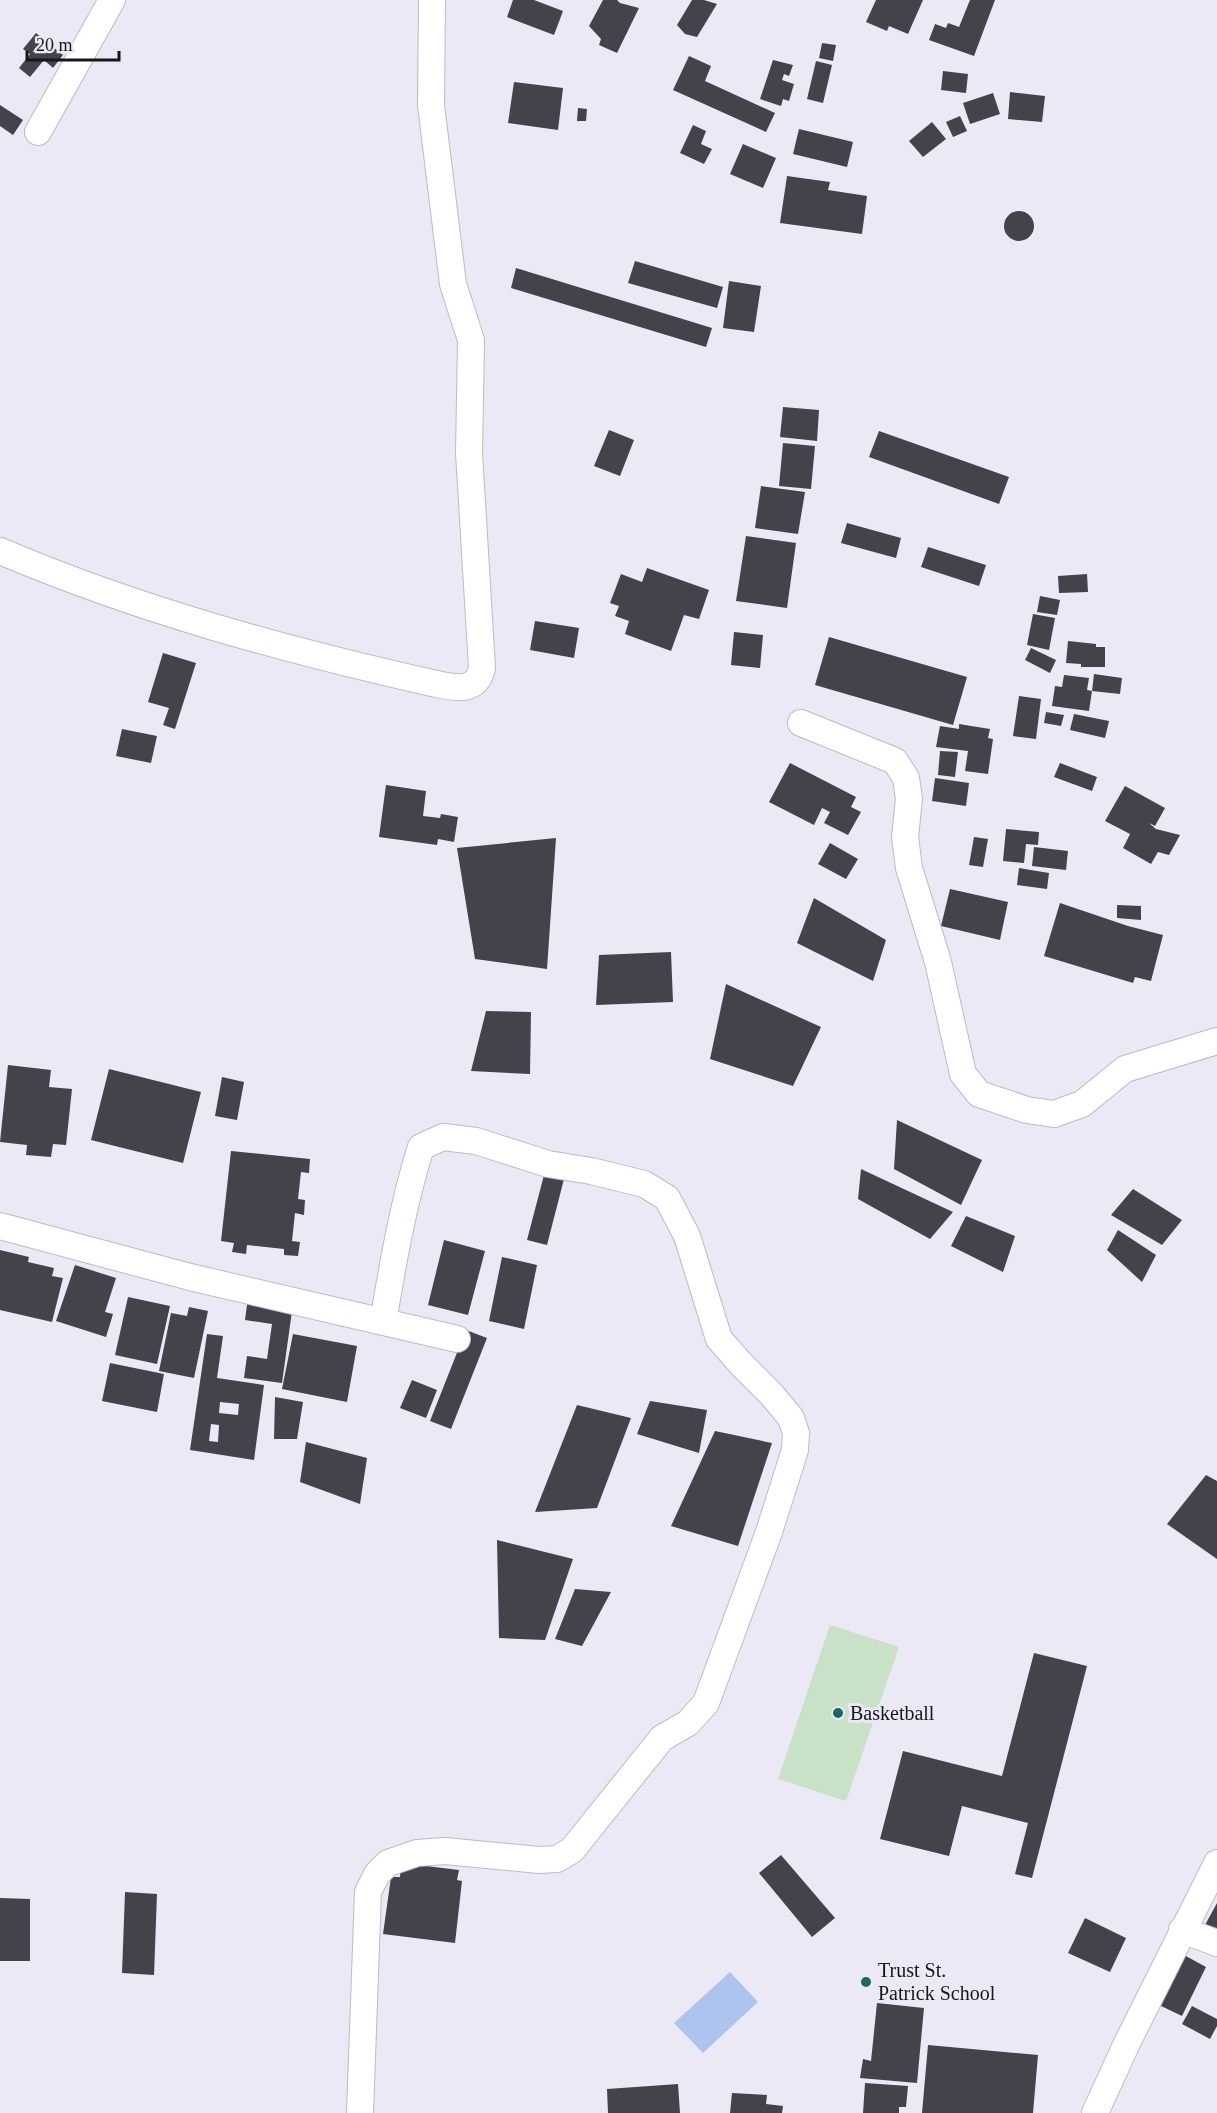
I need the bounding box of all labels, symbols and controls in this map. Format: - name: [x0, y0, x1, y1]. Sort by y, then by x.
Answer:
- scale bar: [27, 24, 118, 62]
- text: 20 m: [36, 35, 73, 55]
- place label: Basketball: [850, 1702, 935, 1724]
- marker: Basketball: [831, 1706, 845, 1720]
- place label: Trust St. Patrick School: [878, 1959, 996, 2004]
- marker: Trust St. Patrick School: [859, 1975, 873, 1989]

